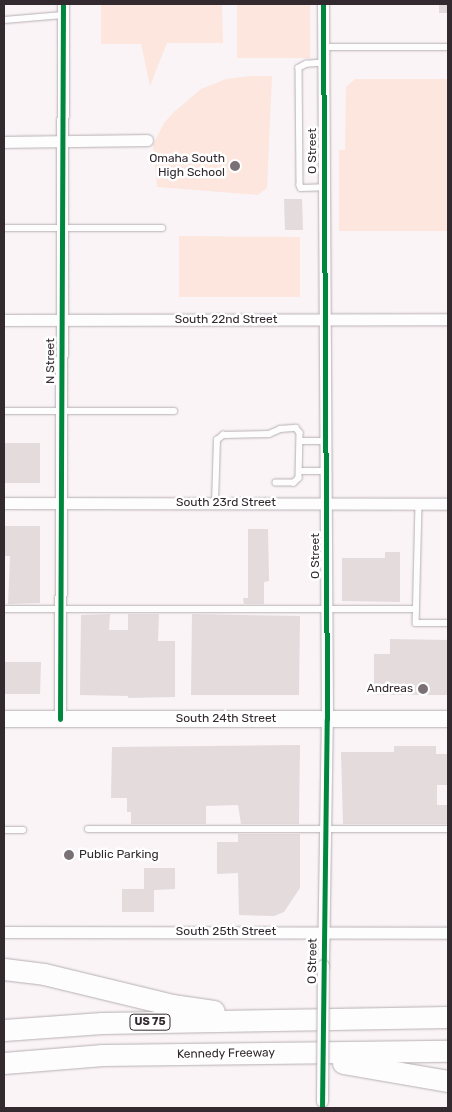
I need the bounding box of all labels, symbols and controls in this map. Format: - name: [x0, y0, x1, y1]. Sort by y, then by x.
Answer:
- street label: O Street: [306, 128, 320, 174]
- place label: Omaha South High School: [149, 152, 225, 180]
- marker: Omaha South High School: [229, 160, 241, 172]
- street label: South 22nd Street: [175, 313, 277, 327]
- street label: N Street: [44, 338, 58, 384]
- street label: South 23rd Street: [176, 496, 276, 510]
- street label: O Street: [309, 533, 323, 579]
- place label: Andreas: [367, 682, 413, 696]
- marker: Andreas: [417, 683, 429, 695]
- street label: South 24th Street: [176, 712, 276, 726]
- place label: Public Parking: [79, 848, 159, 862]
- marker: Public Parking: [63, 849, 75, 861]
- street label: South 25th Street: [176, 925, 276, 939]
- street label: O Street: [305, 938, 321, 984]
- road number: US 75: [129, 1014, 171, 1030]
- street label: Kennedy Freeway: [177, 1046, 275, 1062]

